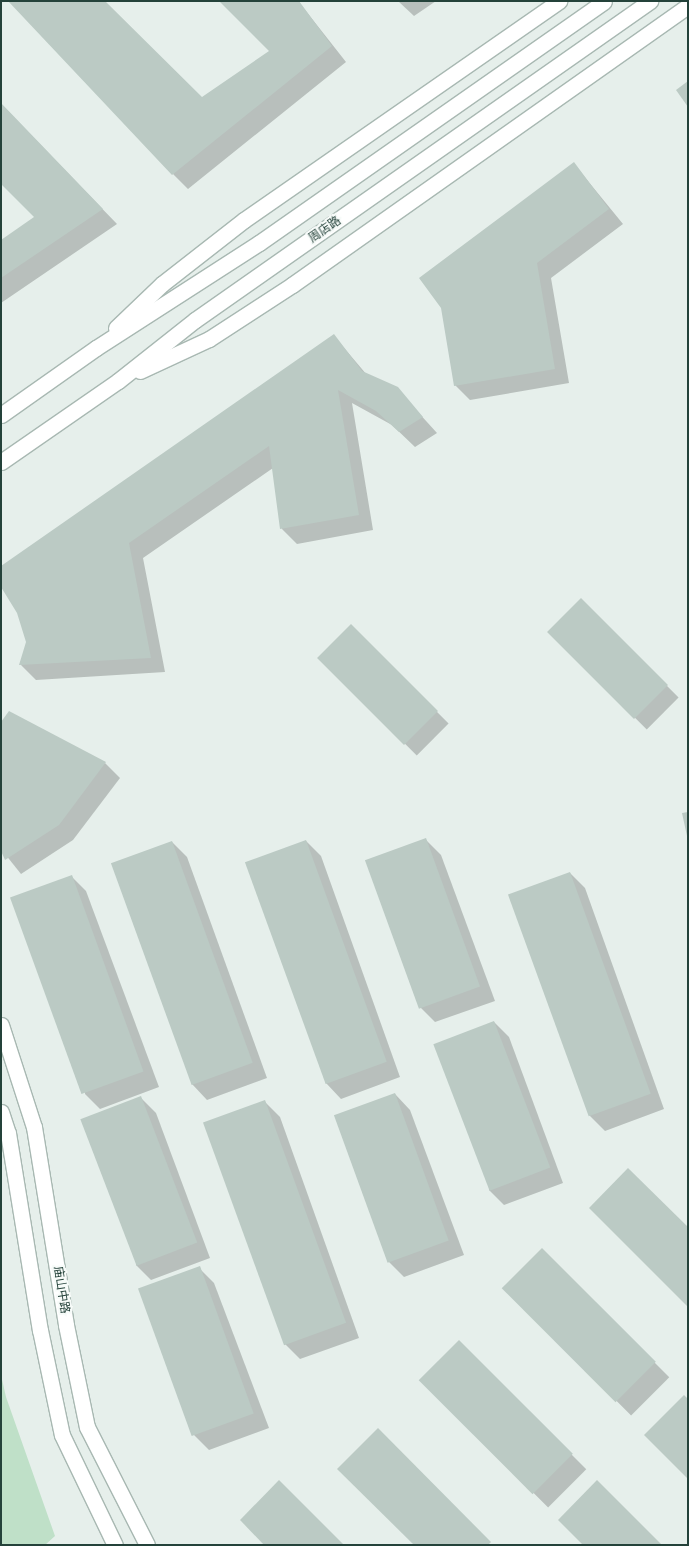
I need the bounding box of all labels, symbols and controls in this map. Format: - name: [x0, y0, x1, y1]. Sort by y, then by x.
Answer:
- street label: 周店路: [306, 214, 344, 246]
- street label: 庙山中路: [50, 1265, 72, 1315]

